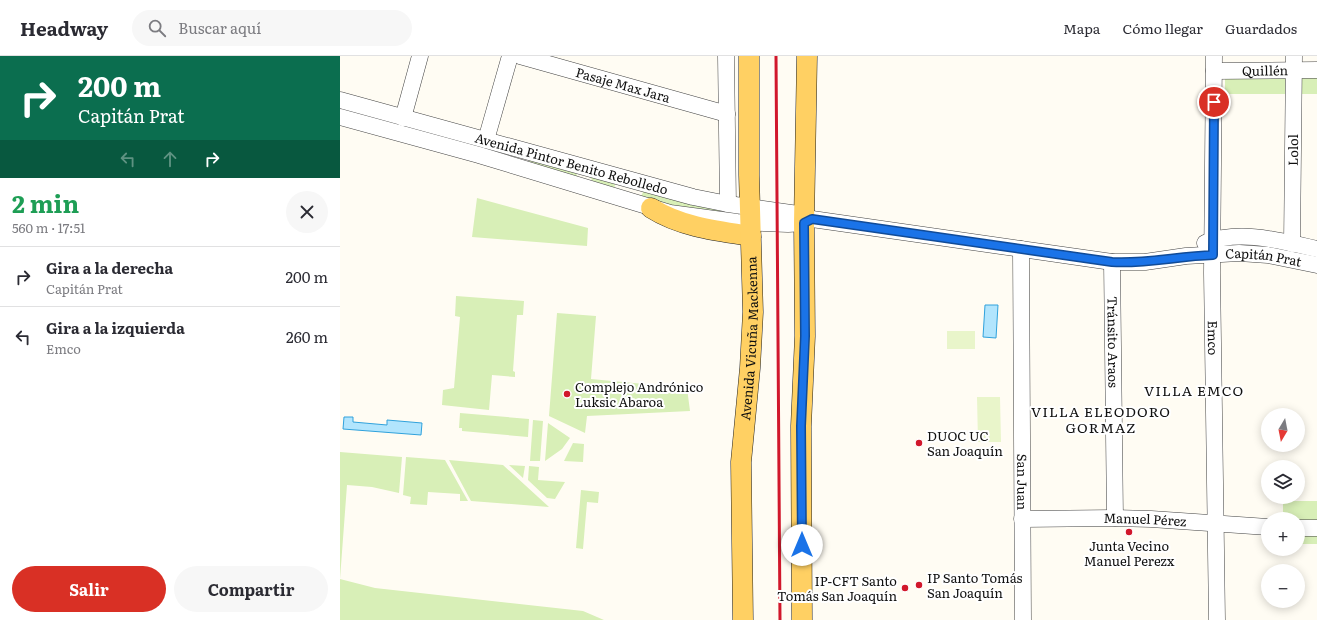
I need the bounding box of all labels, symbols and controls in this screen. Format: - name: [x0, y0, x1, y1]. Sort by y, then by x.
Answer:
- search box: [132, 10, 412, 46]
- text: Headway: [20, 14, 108, 42]
- text: Buscar aquí: [178, 16, 261, 39]
- icon: search: [146, 17, 168, 39]
- text: Mapa: [1063, 18, 1100, 38]
- text: Cómo llegar: [1122, 18, 1203, 38]
- text: Guardados: [1225, 18, 1297, 38]
- street label: Quillén: [1242, 60, 1289, 80]
- street label: Pasaje Max Jara: [574, 62, 673, 107]
- text: 200 m: [78, 64, 161, 106]
- icon: right: [12, 72, 64, 124]
- pin: [1197, 85, 1231, 119]
- icon: arrive: [1203, 91, 1225, 113]
- text: Capitán Prat: [78, 102, 184, 129]
- street label: Avenida Pintor Benito Rebolledo: [473, 128, 671, 199]
- street label: Lolol: [1283, 133, 1302, 166]
- icon: left: [117, 148, 139, 170]
- icon: ahead: [159, 148, 181, 170]
- icon: right: [201, 148, 223, 170]
- text: 2 min: [12, 185, 79, 220]
- button: close: [286, 191, 328, 233]
- text: 560 m · 17:51: [12, 218, 85, 237]
- street label: Capitán Prat: [1225, 243, 1304, 271]
- text: Gira a la derecha: [46, 256, 173, 279]
- street label: Avenida Vicuña Mackenna: [735, 256, 762, 421]
- text: 200 m: [286, 265, 328, 288]
- icon: right: [12, 266, 34, 288]
- text: Capitán Prat: [46, 279, 123, 298]
- street label: Tránsito Araos: [1103, 296, 1123, 388]
- text: Gira a la izquierda: [46, 316, 185, 339]
- street label: Emco: [1204, 320, 1223, 356]
- text: 260 m: [286, 325, 328, 348]
- icon: left: [12, 326, 34, 348]
- text: Emco: [46, 339, 81, 358]
- place label: Complejo Andrónico Luksic Abaroa: [575, 377, 704, 411]
- district label: VILLA EMCO: [1144, 380, 1244, 400]
- marker: Complejo Andrónico Luksic Abaroa: [562, 389, 572, 399]
- district label: VILLA ELEODORO GORMAZ: [1031, 401, 1171, 437]
- north arrow: [1261, 408, 1305, 452]
- map controls: [1261, 408, 1305, 608]
- place label: DUOC UC San Joaquín: [927, 426, 1003, 460]
- marker: DUOC UC San Joaquín: [914, 438, 924, 448]
- street label: San Juan: [1013, 454, 1032, 511]
- button: layers: [1261, 460, 1305, 504]
- street label: Manuel Pérez: [1103, 508, 1187, 530]
- button: +: [1261, 512, 1305, 556]
- position arrow: [781, 524, 823, 566]
- marker: Junta Vecino Manuel Perezx: [1124, 527, 1134, 537]
- place label: Junta Vecino Manuel Perezx: [1084, 536, 1175, 570]
- button: −: [1261, 564, 1305, 608]
- button: Salir: [12, 566, 166, 612]
- button: Compartir: [174, 566, 328, 612]
- place label: IP Santo Tomás San Joaquín: [927, 568, 1023, 602]
- place label: IP-CFT Santo Tomás San Joaquín: [777, 571, 897, 605]
- marker: IP Santo Tomás San Joaquín: [914, 580, 924, 590]
- marker: IP-CFT Santo Tomás San Joaquín: [900, 583, 910, 593]

